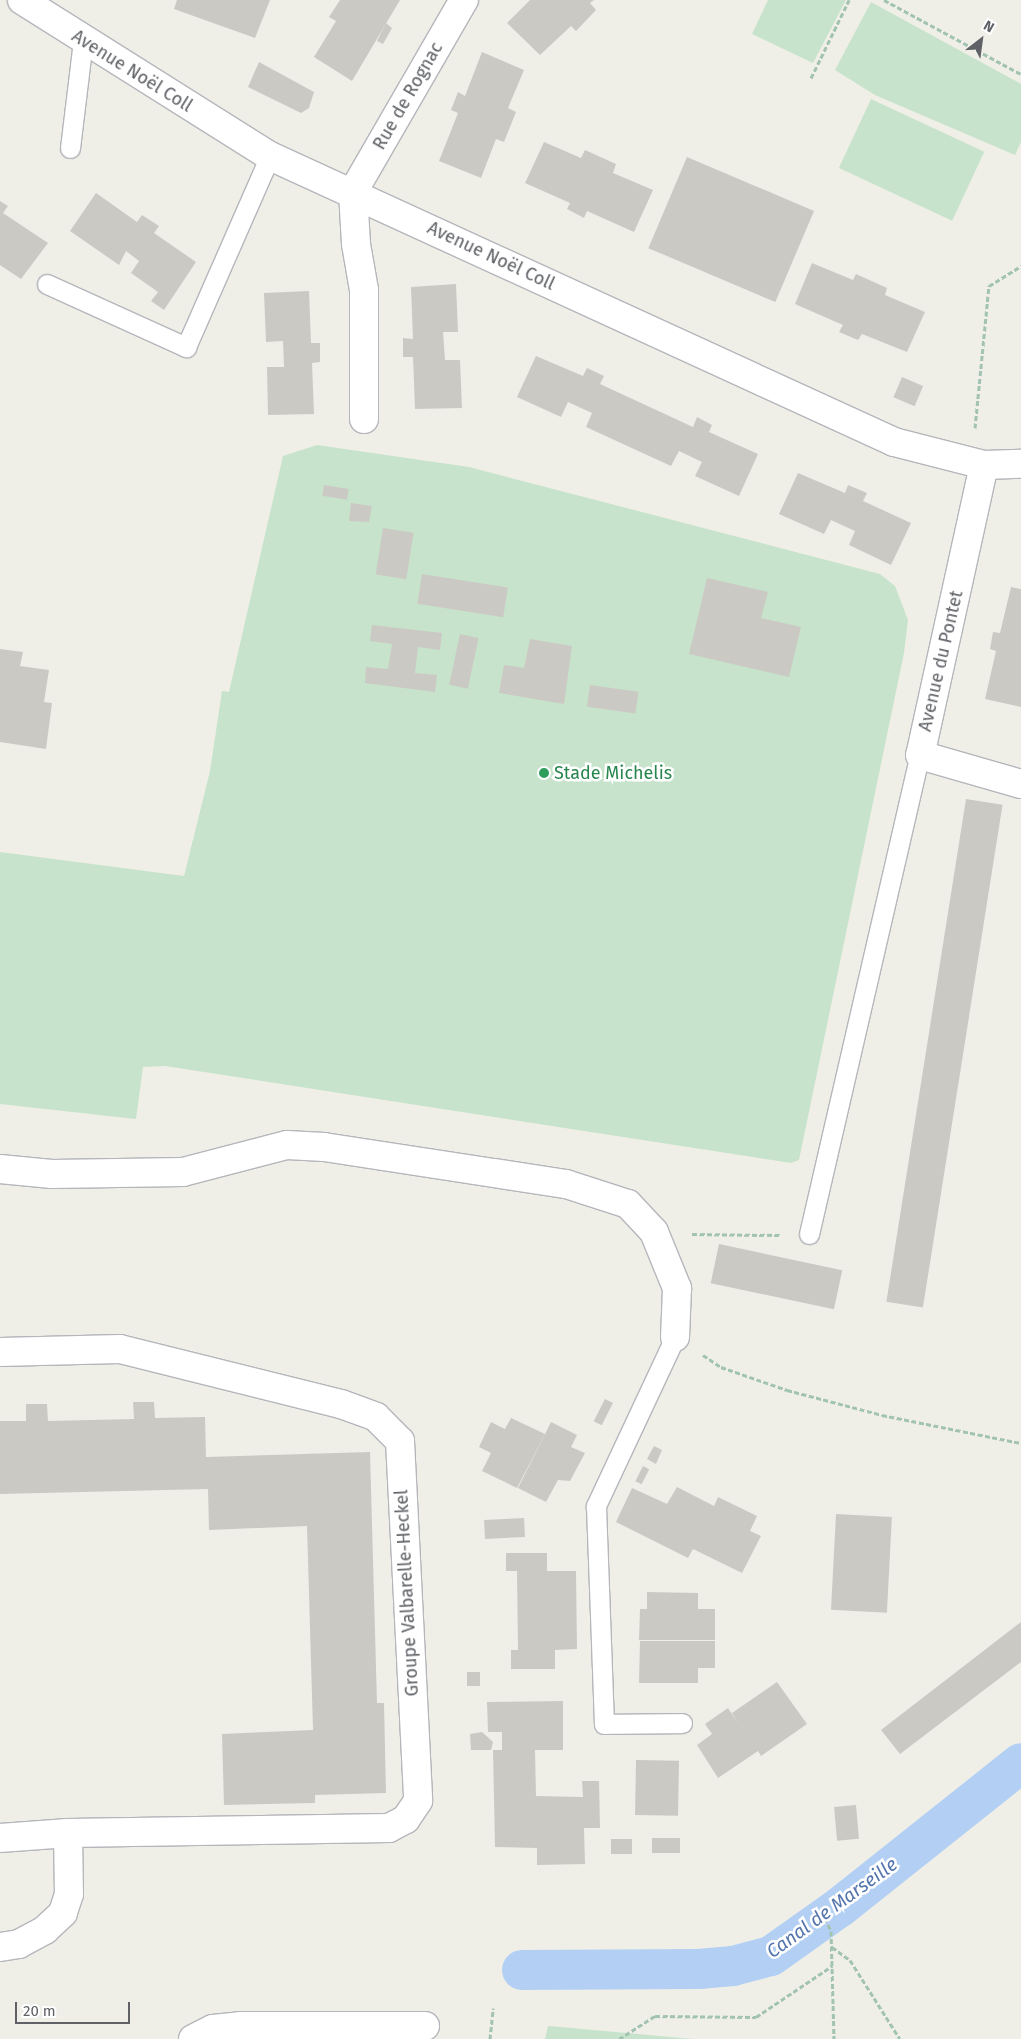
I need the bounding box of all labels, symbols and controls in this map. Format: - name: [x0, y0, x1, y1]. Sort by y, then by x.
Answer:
- north arrow: [956, 15, 1006, 65]
- text: N: [980, 17, 997, 36]
- street label: Avenue Noël Coll: [68, 25, 196, 117]
- street label: Rue de Rognac: [368, 38, 448, 154]
- street label: Avenue Noël Coll: [424, 217, 558, 295]
- street label: Avenue du Pontet: [914, 588, 968, 734]
- place label: Stade Michelis: [554, 762, 672, 784]
- marker: Stade Michelis: [538, 767, 550, 779]
- street label: Groupe Valbarelle-Heckel: [391, 1489, 423, 1697]
- water label: Canal de Marseille: [762, 1853, 902, 1963]
- scale bar: [18, 1992, 132, 2024]
- text: 20 m: [23, 2002, 56, 2020]

